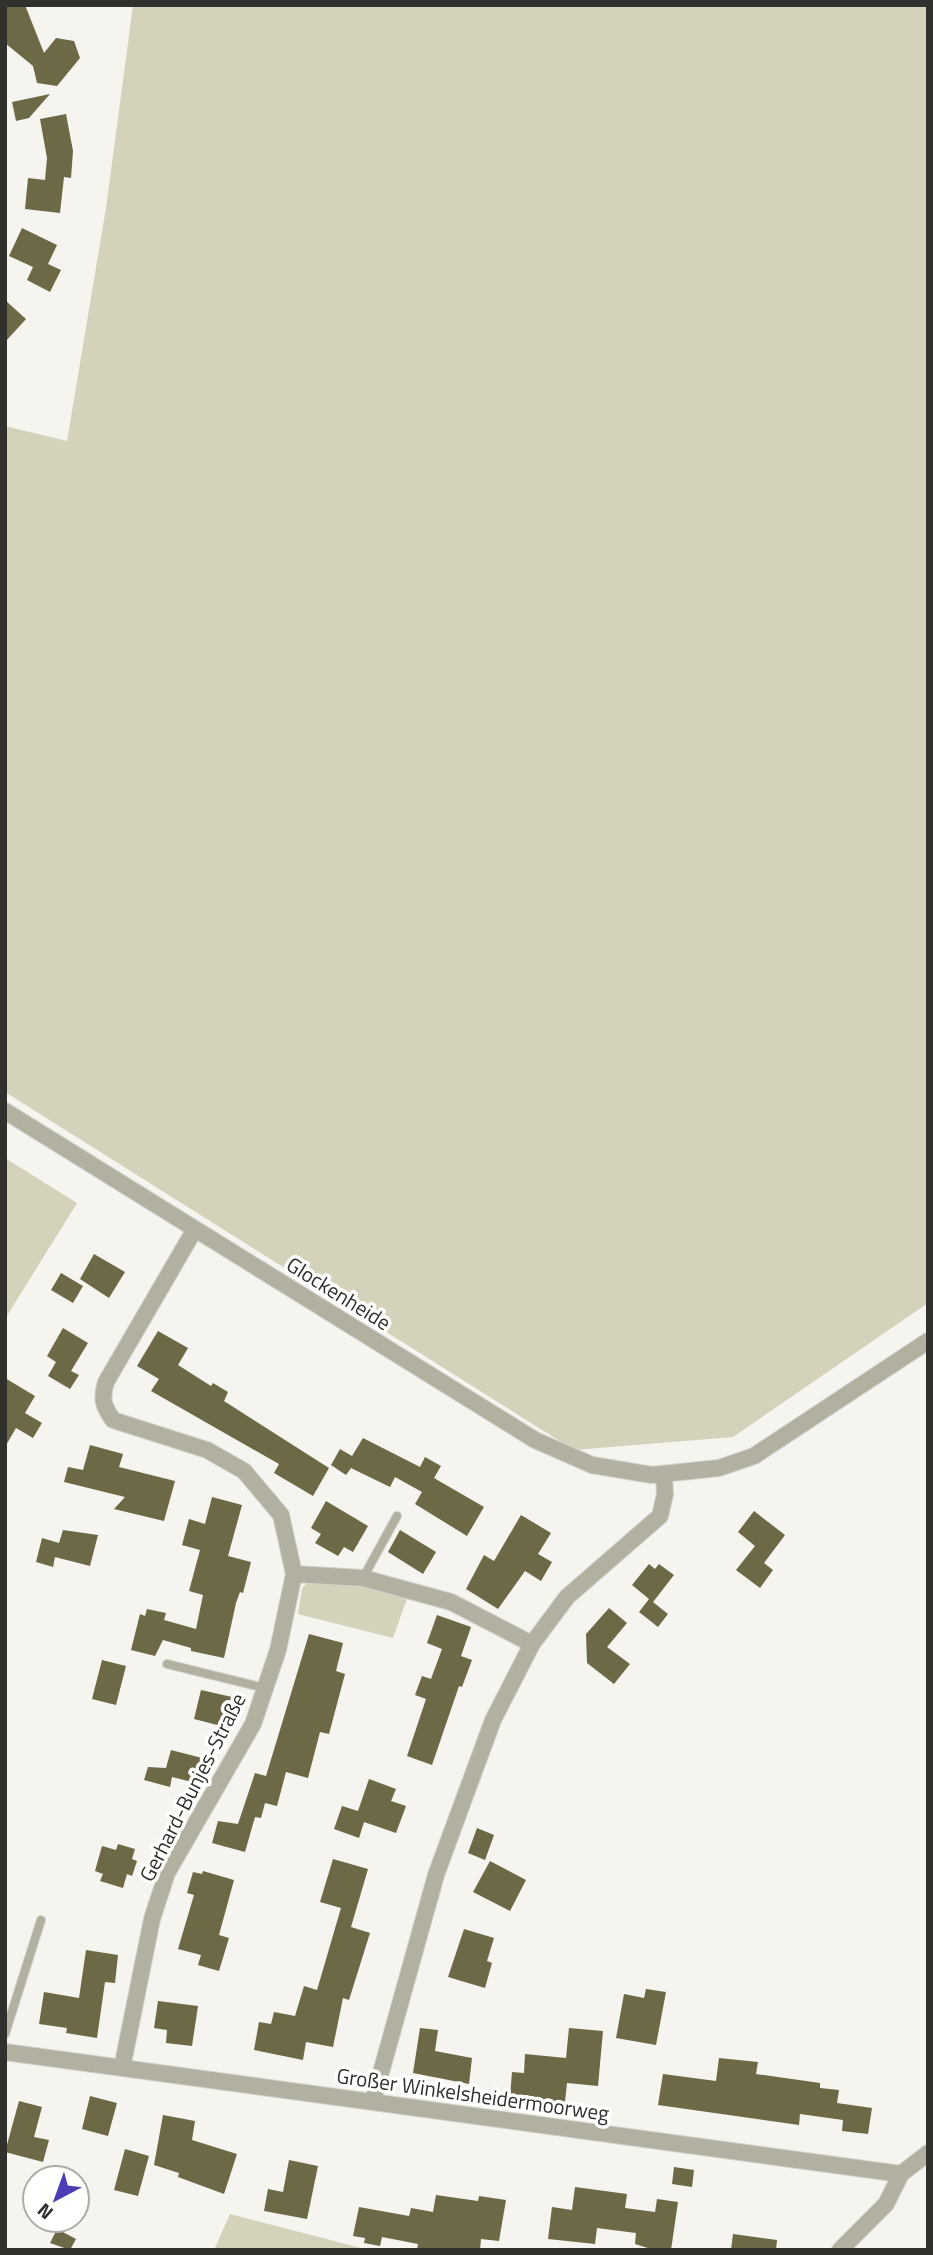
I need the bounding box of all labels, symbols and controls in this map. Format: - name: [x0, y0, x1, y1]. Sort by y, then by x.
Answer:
- street label: Glockenheide: [281, 1248, 397, 1338]
- street label: Gerhard-Bunjes-Straße: [131, 1687, 253, 1887]
- street label: Großer Winkelsheidermoorweg: [335, 2059, 612, 2129]
- north arrow: [21, 2164, 91, 2234]
- text: N: [30, 2197, 59, 2227]

